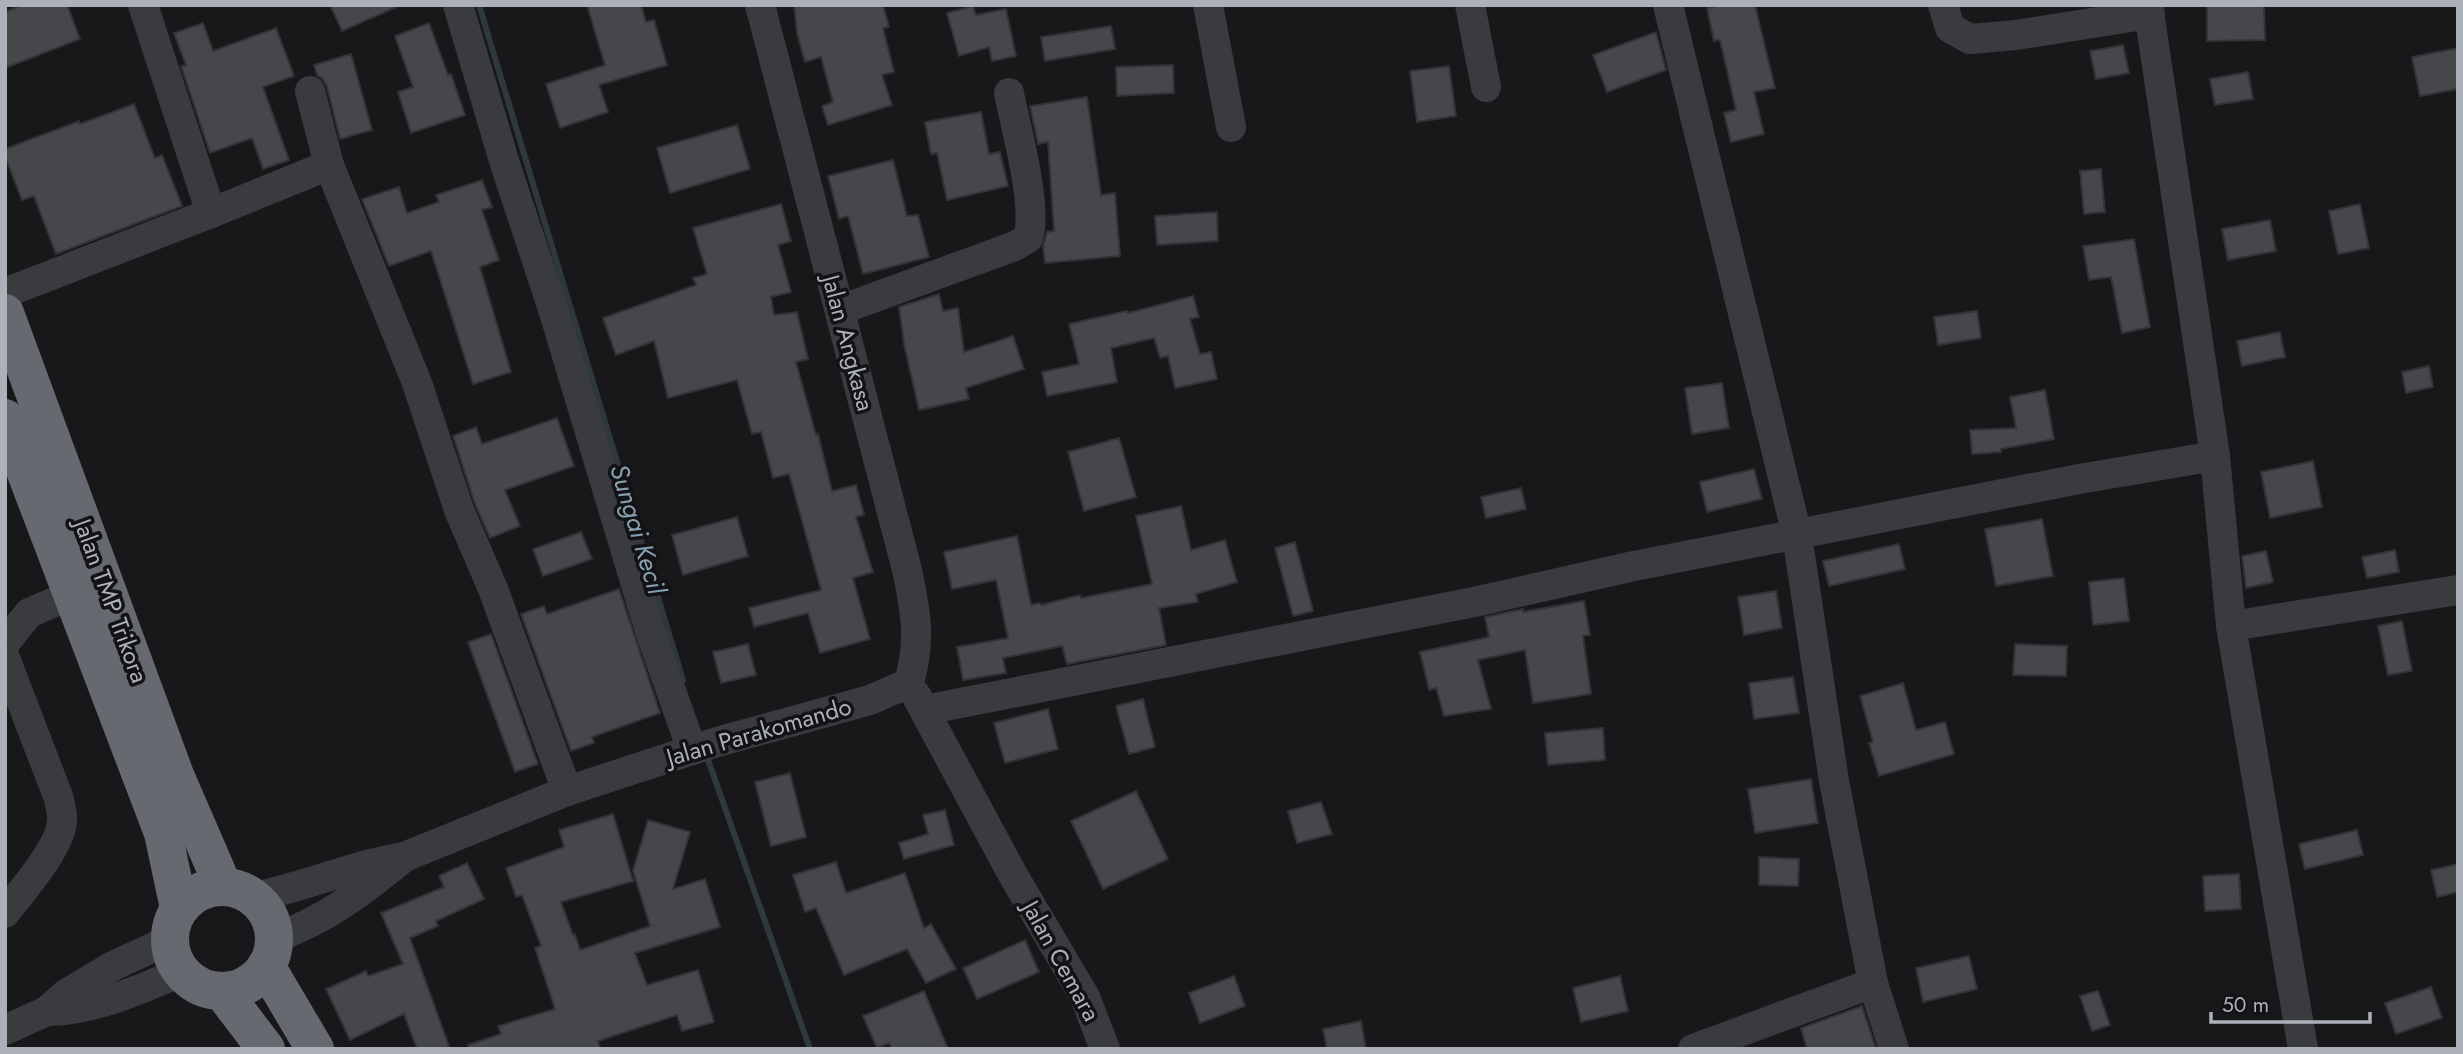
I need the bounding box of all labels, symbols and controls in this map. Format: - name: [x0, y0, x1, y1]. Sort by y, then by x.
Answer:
- street label: Jalan Angkasa: [813, 268, 883, 415]
- water label: Sungai Kecil: [600, 459, 676, 600]
- street label: Jalan TMP Trikora: [65, 511, 157, 688]
- street label: Jalan Parakomando: [659, 688, 855, 775]
- street label: Jalan Cemara: [1012, 891, 1109, 1027]
- scale bar: [2211, 981, 2370, 1025]
- text: 50 m: [2222, 990, 2269, 1020]

